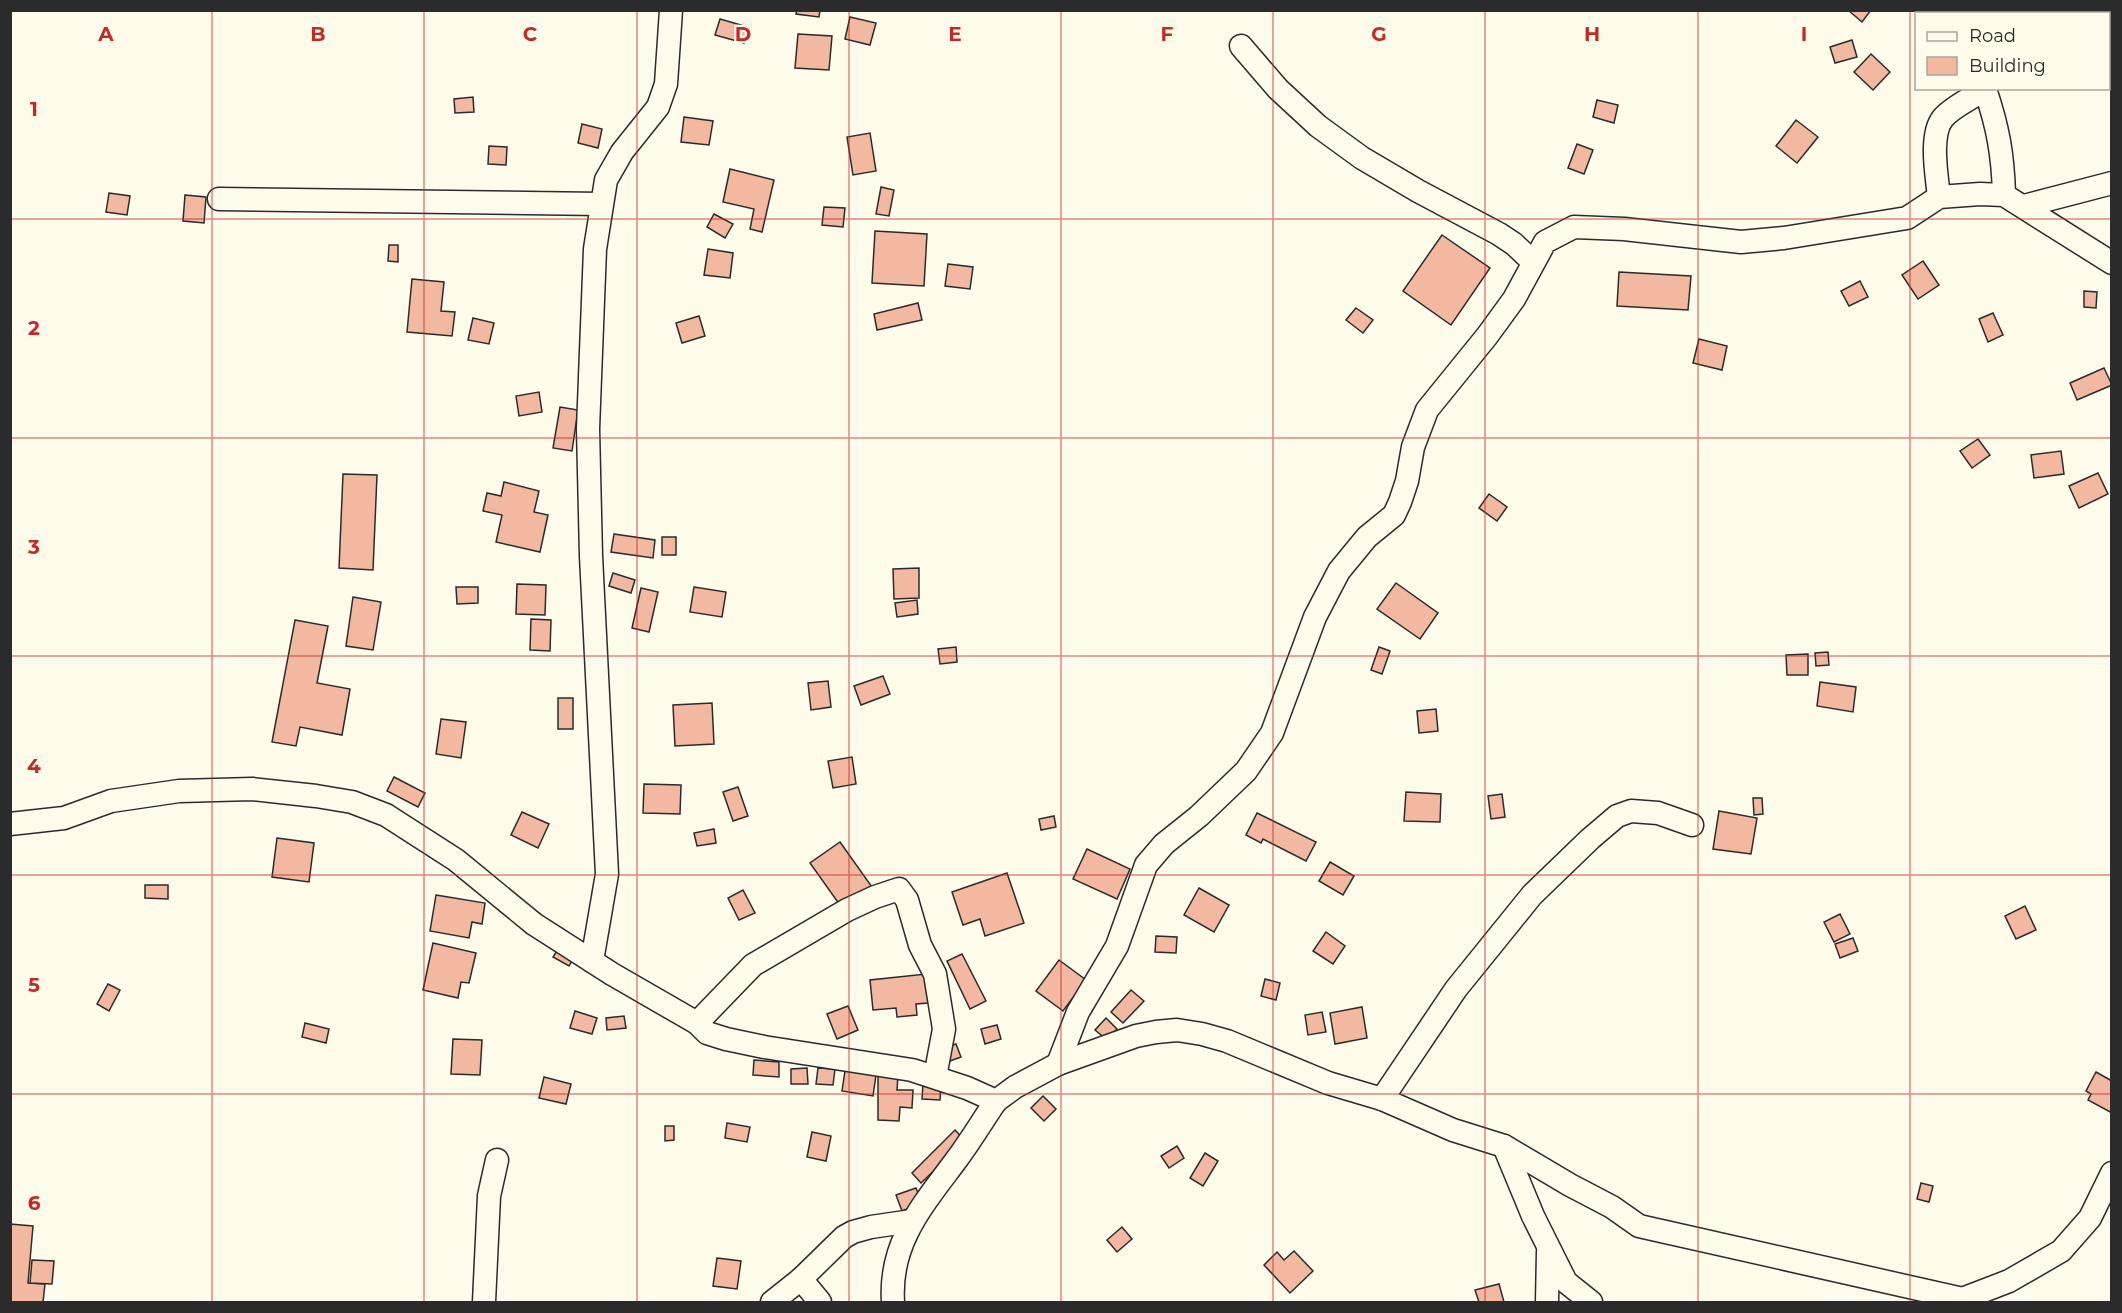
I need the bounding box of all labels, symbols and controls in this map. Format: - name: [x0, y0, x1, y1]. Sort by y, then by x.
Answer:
- legend: [1915, 12, 2110, 90]
- text: A: [97, 22, 114, 46]
- text: B: [310, 22, 326, 46]
- text: C: [523, 22, 538, 46]
- text: D: [735, 22, 751, 46]
- text: E: [948, 22, 962, 46]
- text: F: [1161, 22, 1174, 46]
- text: G: [1371, 22, 1387, 46]
- text: H: [1584, 22, 1600, 46]
- text: I: [1801, 22, 1807, 46]
- text: Road: [1969, 25, 2016, 47]
- text: Building: [1969, 55, 2046, 77]
- text: 1: [30, 97, 38, 121]
- text: 2: [28, 316, 40, 340]
- text: 3: [27, 535, 40, 559]
- text: 4: [27, 754, 41, 778]
- text: 5: [28, 973, 40, 997]
- text: 6: [28, 1191, 41, 1215]

